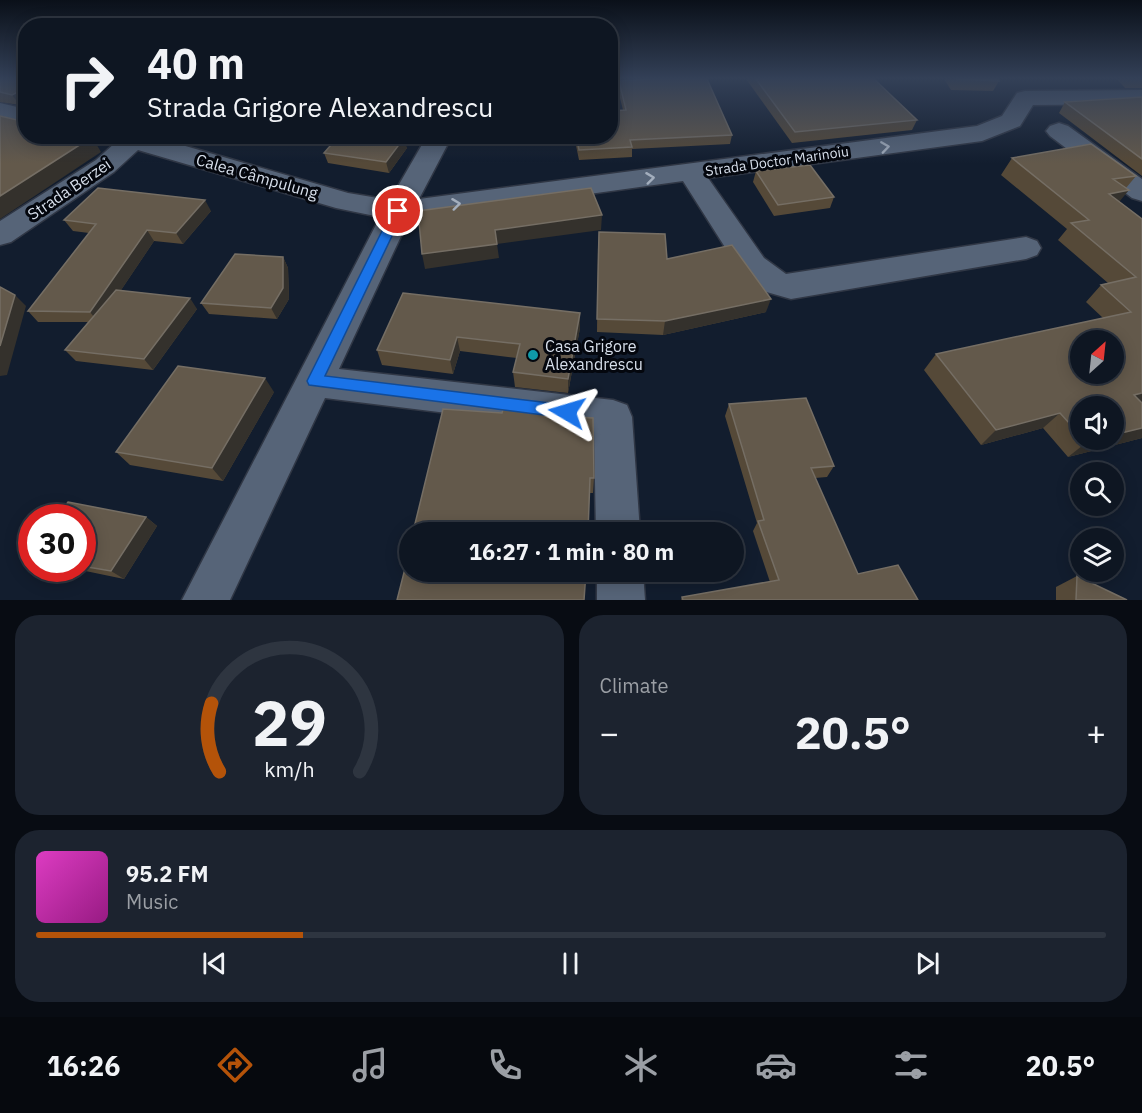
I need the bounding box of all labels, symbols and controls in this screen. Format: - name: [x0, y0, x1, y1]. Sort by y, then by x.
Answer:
- text: 40 m: [147, 36, 245, 91]
- icon: right: [48, 42, 126, 120]
- text: Strada Grigore Alexandrescu: [147, 89, 493, 124]
- one-way arrow: [880, 141, 889, 154]
- street label: Strada Doctor Marinoiu: [704, 142, 850, 180]
- street label: Calea Câmpulung: [194, 149, 321, 203]
- street label: Strada Berzei: [24, 154, 114, 224]
- one-way arrow: [645, 173, 654, 185]
- pin: [372, 185, 423, 236]
- icon: arrive: [381, 194, 414, 227]
- one-way arrow: [452, 198, 461, 210]
- north arrow: [1070, 330, 1124, 384]
- map controls: [1070, 330, 1124, 582]
- place label: Casa Grigore Alexandrescu: [545, 336, 643, 374]
- marker: Casa Grigore Alexandrescu: [526, 348, 540, 362]
- position arrow: [535, 380, 599, 444]
- button: sound: [1070, 396, 1124, 450]
- button: search: [1070, 462, 1124, 516]
- speed limit sign: 30: [18, 504, 96, 582]
- button: layers: [1070, 528, 1124, 582]
- text: 16:27 · 1 min · 80 m: [469, 537, 674, 566]
- text: Climate: [600, 672, 668, 699]
- text: 29: [252, 682, 327, 763]
- text: 20.5°: [795, 703, 911, 761]
- text: −: [600, 711, 619, 754]
- text: +: [1086, 711, 1106, 754]
- text: km/h: [264, 755, 314, 783]
- text: 95.2 FM: [126, 859, 209, 888]
- text: Music: [126, 888, 178, 915]
- icon: previous: [198, 947, 231, 980]
- icon: pause: [554, 947, 587, 980]
- icon: next: [911, 947, 944, 980]
- icon: directions: [214, 1044, 256, 1086]
- icon: music: [349, 1044, 391, 1086]
- icon: phone: [484, 1044, 526, 1086]
- icon: climate: [620, 1044, 662, 1086]
- icon: car: [755, 1044, 797, 1086]
- icon: filters: [890, 1044, 932, 1086]
- text: 16:26: [47, 1048, 120, 1083]
- text: 20.5°: [1026, 1048, 1095, 1083]

